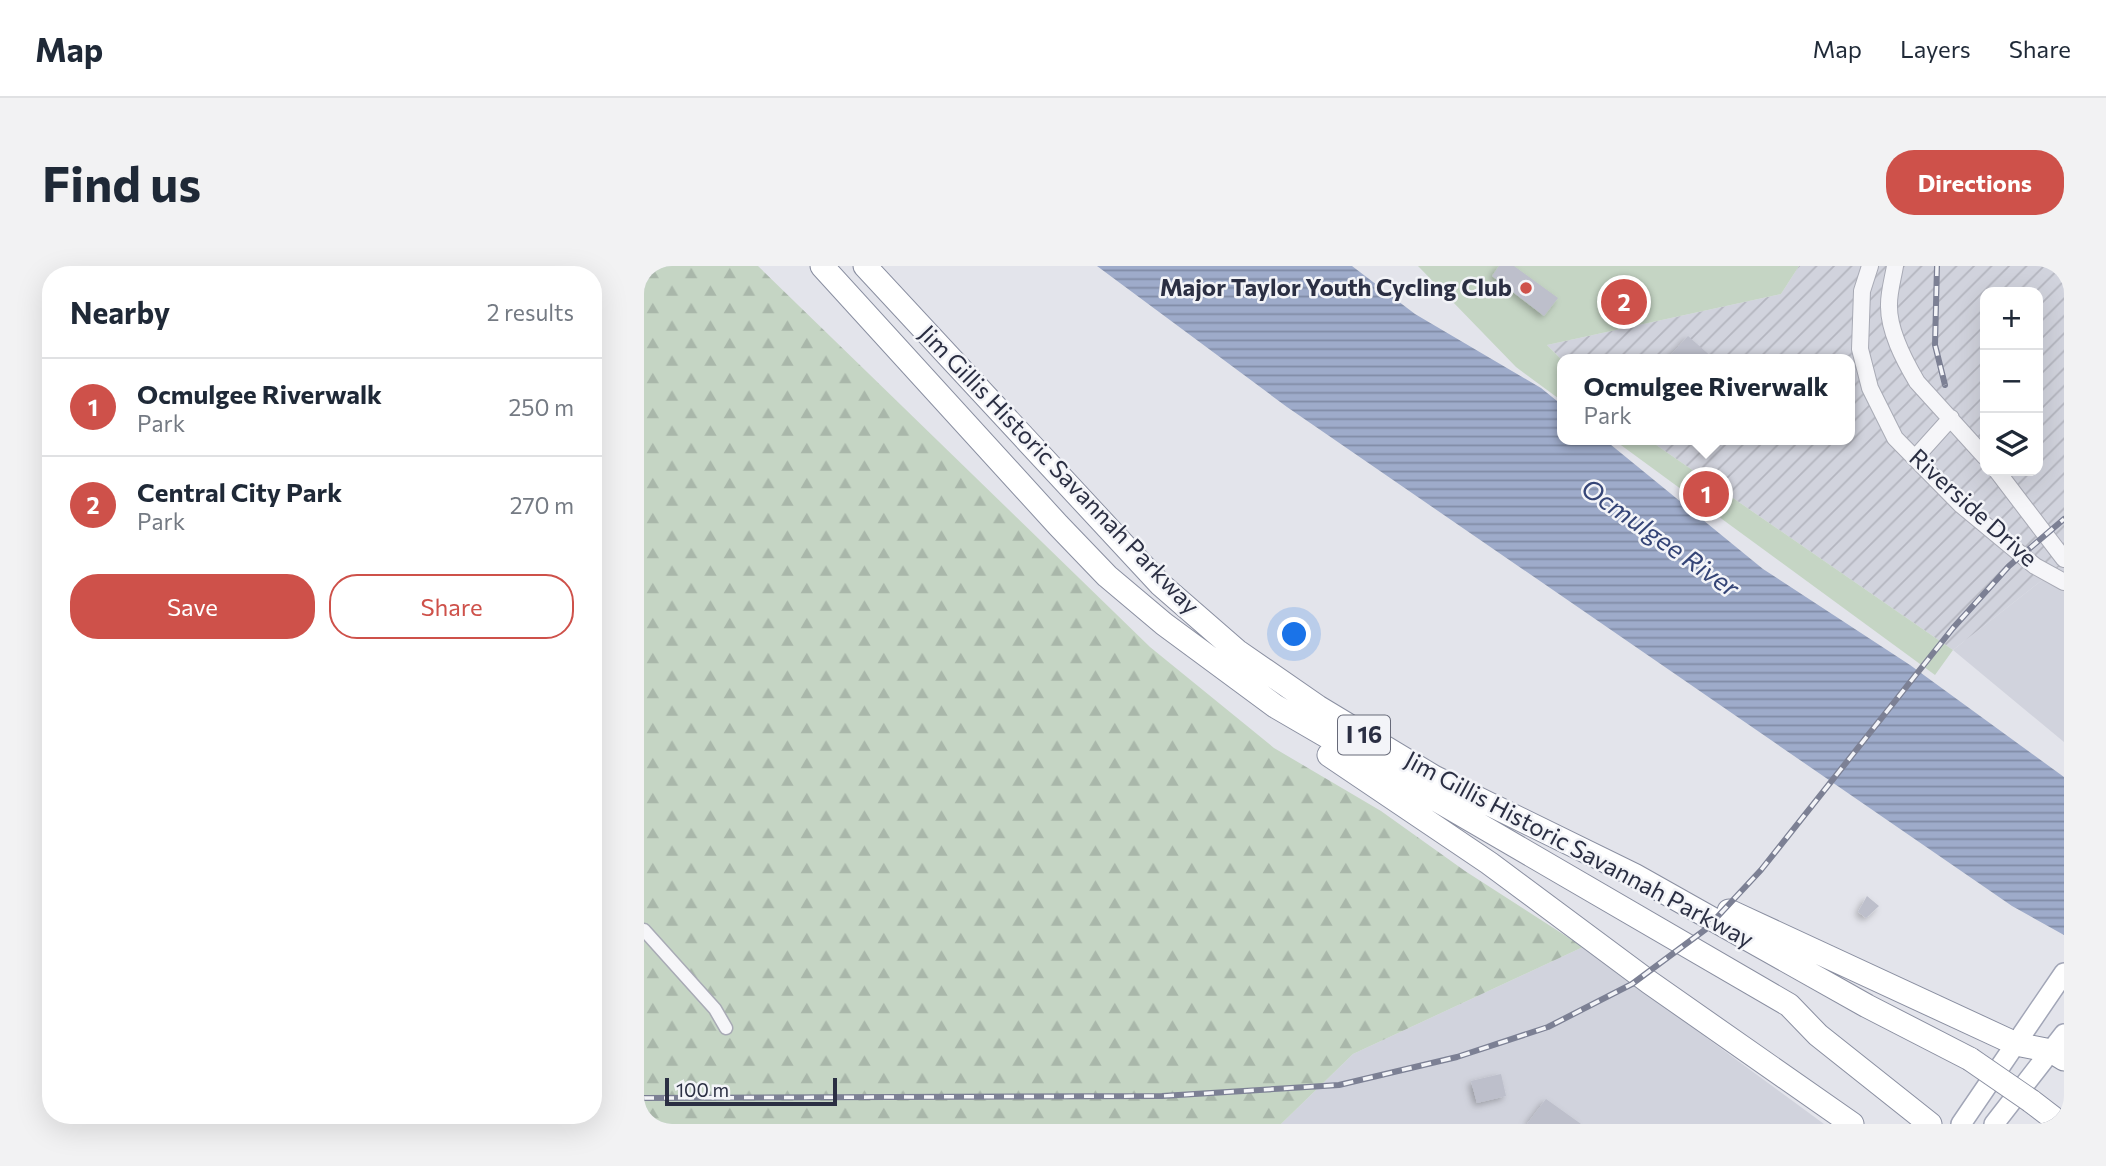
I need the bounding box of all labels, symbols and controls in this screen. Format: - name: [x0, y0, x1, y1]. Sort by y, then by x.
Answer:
- text: Map: [35, 28, 103, 69]
- text: Map: [1813, 34, 1862, 63]
- text: Layers: [1900, 34, 1971, 63]
- text: Share: [2009, 34, 2071, 63]
- button: Directions: [1886, 150, 2064, 215]
- text: Find us: [42, 152, 201, 212]
- place label: Major Taylor Youth Cycling Club: [1160, 272, 1512, 301]
- pin: 2: [1601, 276, 1647, 328]
- marker: Major Taylor Youth Cycling Club: [1518, 280, 1534, 296]
- map controls: [1980, 287, 2043, 476]
- button: +: [1980, 287, 2043, 350]
- text: Nearby: [70, 293, 170, 330]
- text: 2 results: [487, 298, 574, 326]
- street label: Jim Gillis Historic Savannah Parkway: [914, 318, 1206, 620]
- button: −: [1980, 350, 2043, 413]
- popup: [1557, 354, 1855, 445]
- text: Ocmulgee Riverwalk: [1584, 370, 1828, 401]
- text: Ocmulgee Riverwalk: [137, 378, 382, 409]
- text: 1: [88, 393, 98, 421]
- text: 250 m: [509, 393, 574, 421]
- text: Park: [1584, 401, 1632, 429]
- text: Park: [137, 409, 185, 437]
- button: layers: [1980, 413, 2043, 476]
- street label: Riverside Drive: [1904, 442, 2044, 572]
- pin: 1: [1683, 468, 1729, 520]
- water label: Ocmulgee River: [1576, 471, 1747, 604]
- text: Central City Park: [137, 476, 342, 507]
- text: 2: [86, 491, 100, 519]
- text: 270 m: [510, 491, 574, 519]
- text: Park: [137, 507, 185, 535]
- button: Save: [70, 574, 315, 639]
- button: Share: [329, 574, 574, 639]
- your location: [1277, 617, 1311, 651]
- road number: I 16: [1338, 715, 1390, 755]
- street label: Jim Gillis Historic Savannah Parkway: [1400, 744, 1759, 953]
- scale bar: [665, 1075, 836, 1107]
- text: 100 m: [676, 1078, 729, 1101]

